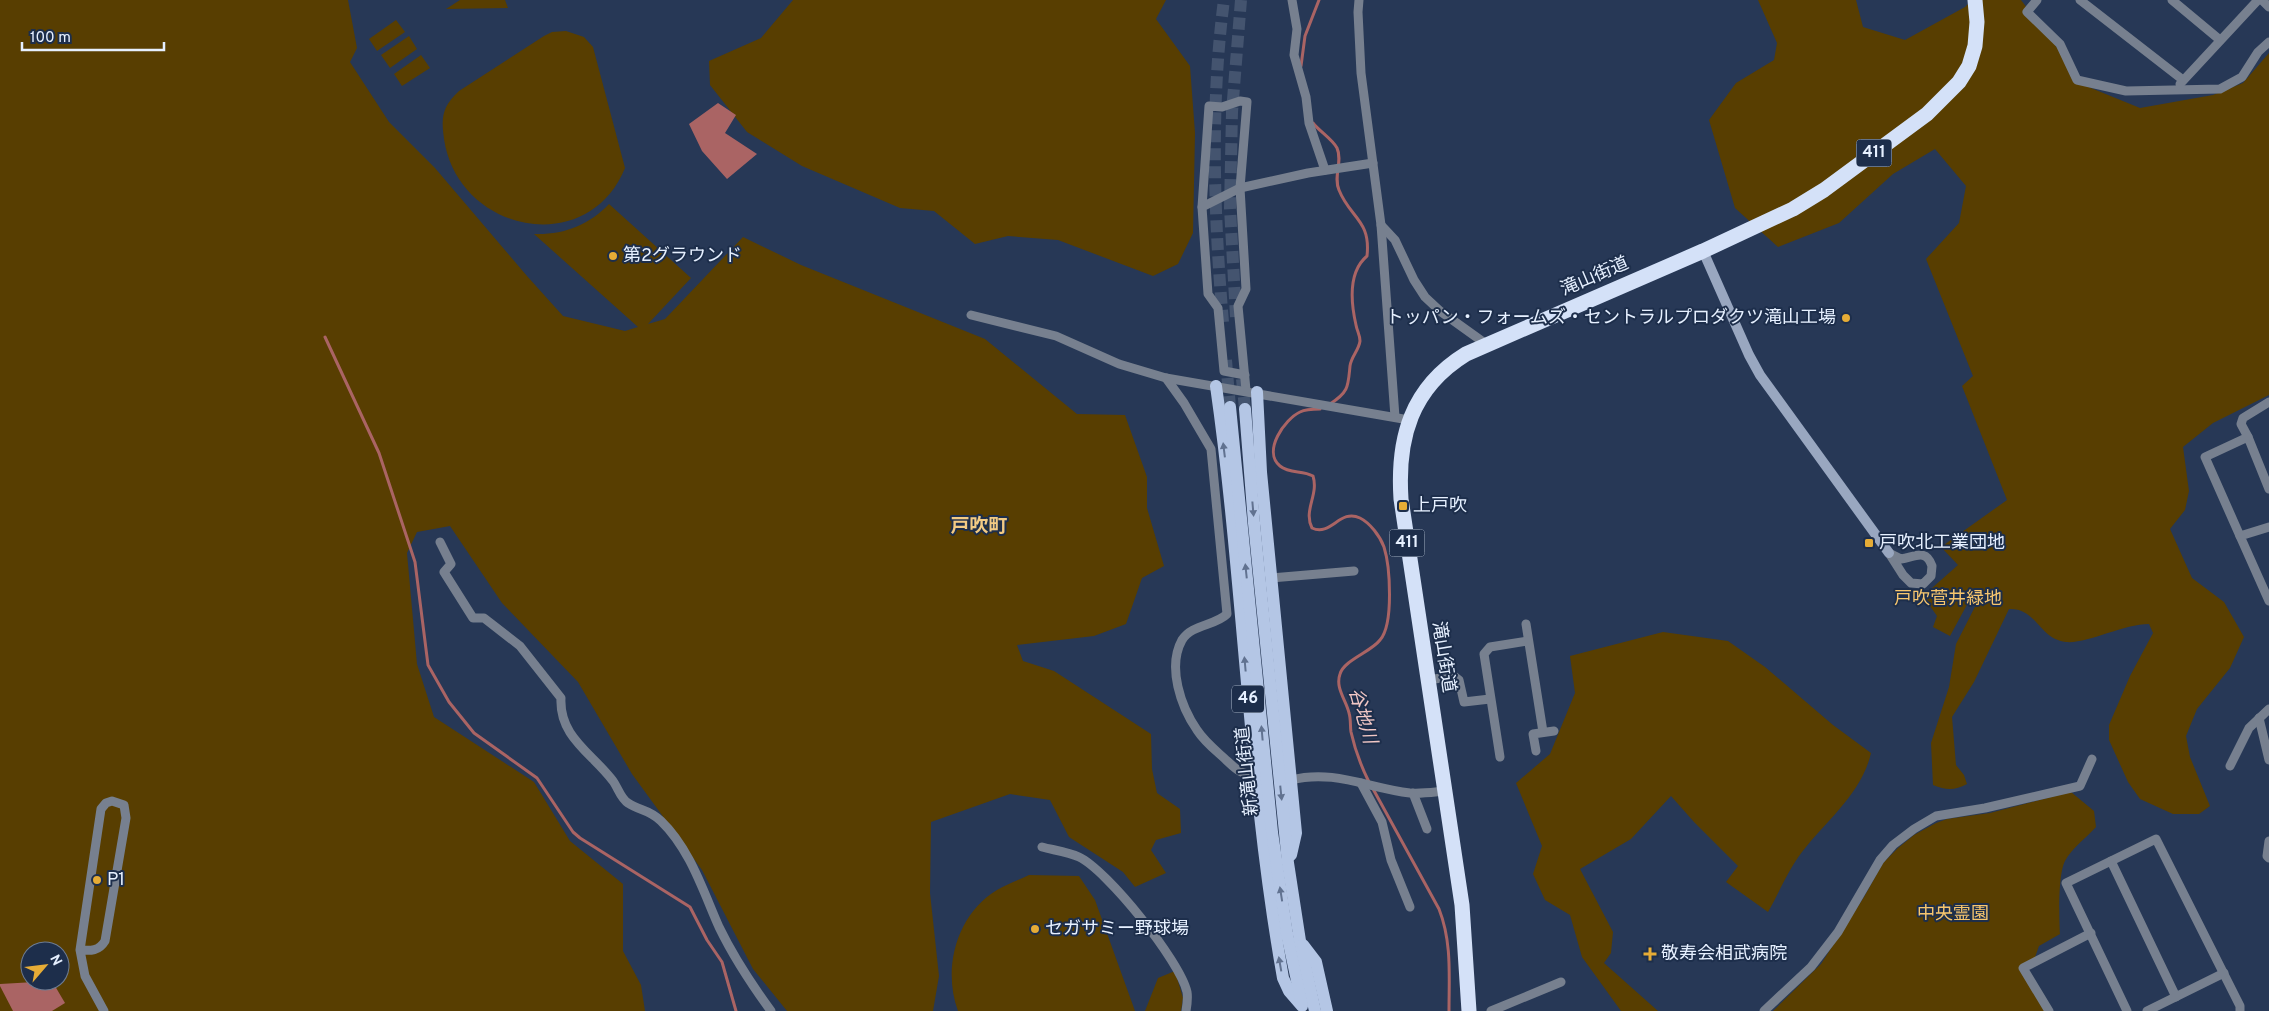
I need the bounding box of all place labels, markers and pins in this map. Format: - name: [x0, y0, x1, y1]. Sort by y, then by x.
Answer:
- place label: 第2グラウンド: [623, 245, 742, 268]
- marker: 第2グラウンド: [607, 250, 619, 262]
- place label: トッパン・フォームズ・セントラルプロダクツ滝山工場: [1386, 307, 1836, 330]
- marker: トッパン・フォームズ・セントラルプロダクツ滝山工場: [1840, 312, 1852, 324]
- place label: 上戸吹: [1413, 495, 1467, 518]
- marker: 上戸吹: [1397, 500, 1409, 512]
- place label: 戸吹北工業団地: [1879, 532, 2005, 555]
- marker: 戸吹北工業団地: [1863, 537, 1875, 549]
- place label: P1: [107, 869, 125, 892]
- marker: P1: [91, 874, 103, 886]
- place label: セガサミー野球場: [1045, 918, 1189, 941]
- marker: セガサミー野球場: [1029, 923, 1041, 935]
- place label: 敬寿会相武病院: [1661, 943, 1787, 966]
- marker: 敬寿会相武病院: [1643, 947, 1657, 961]

